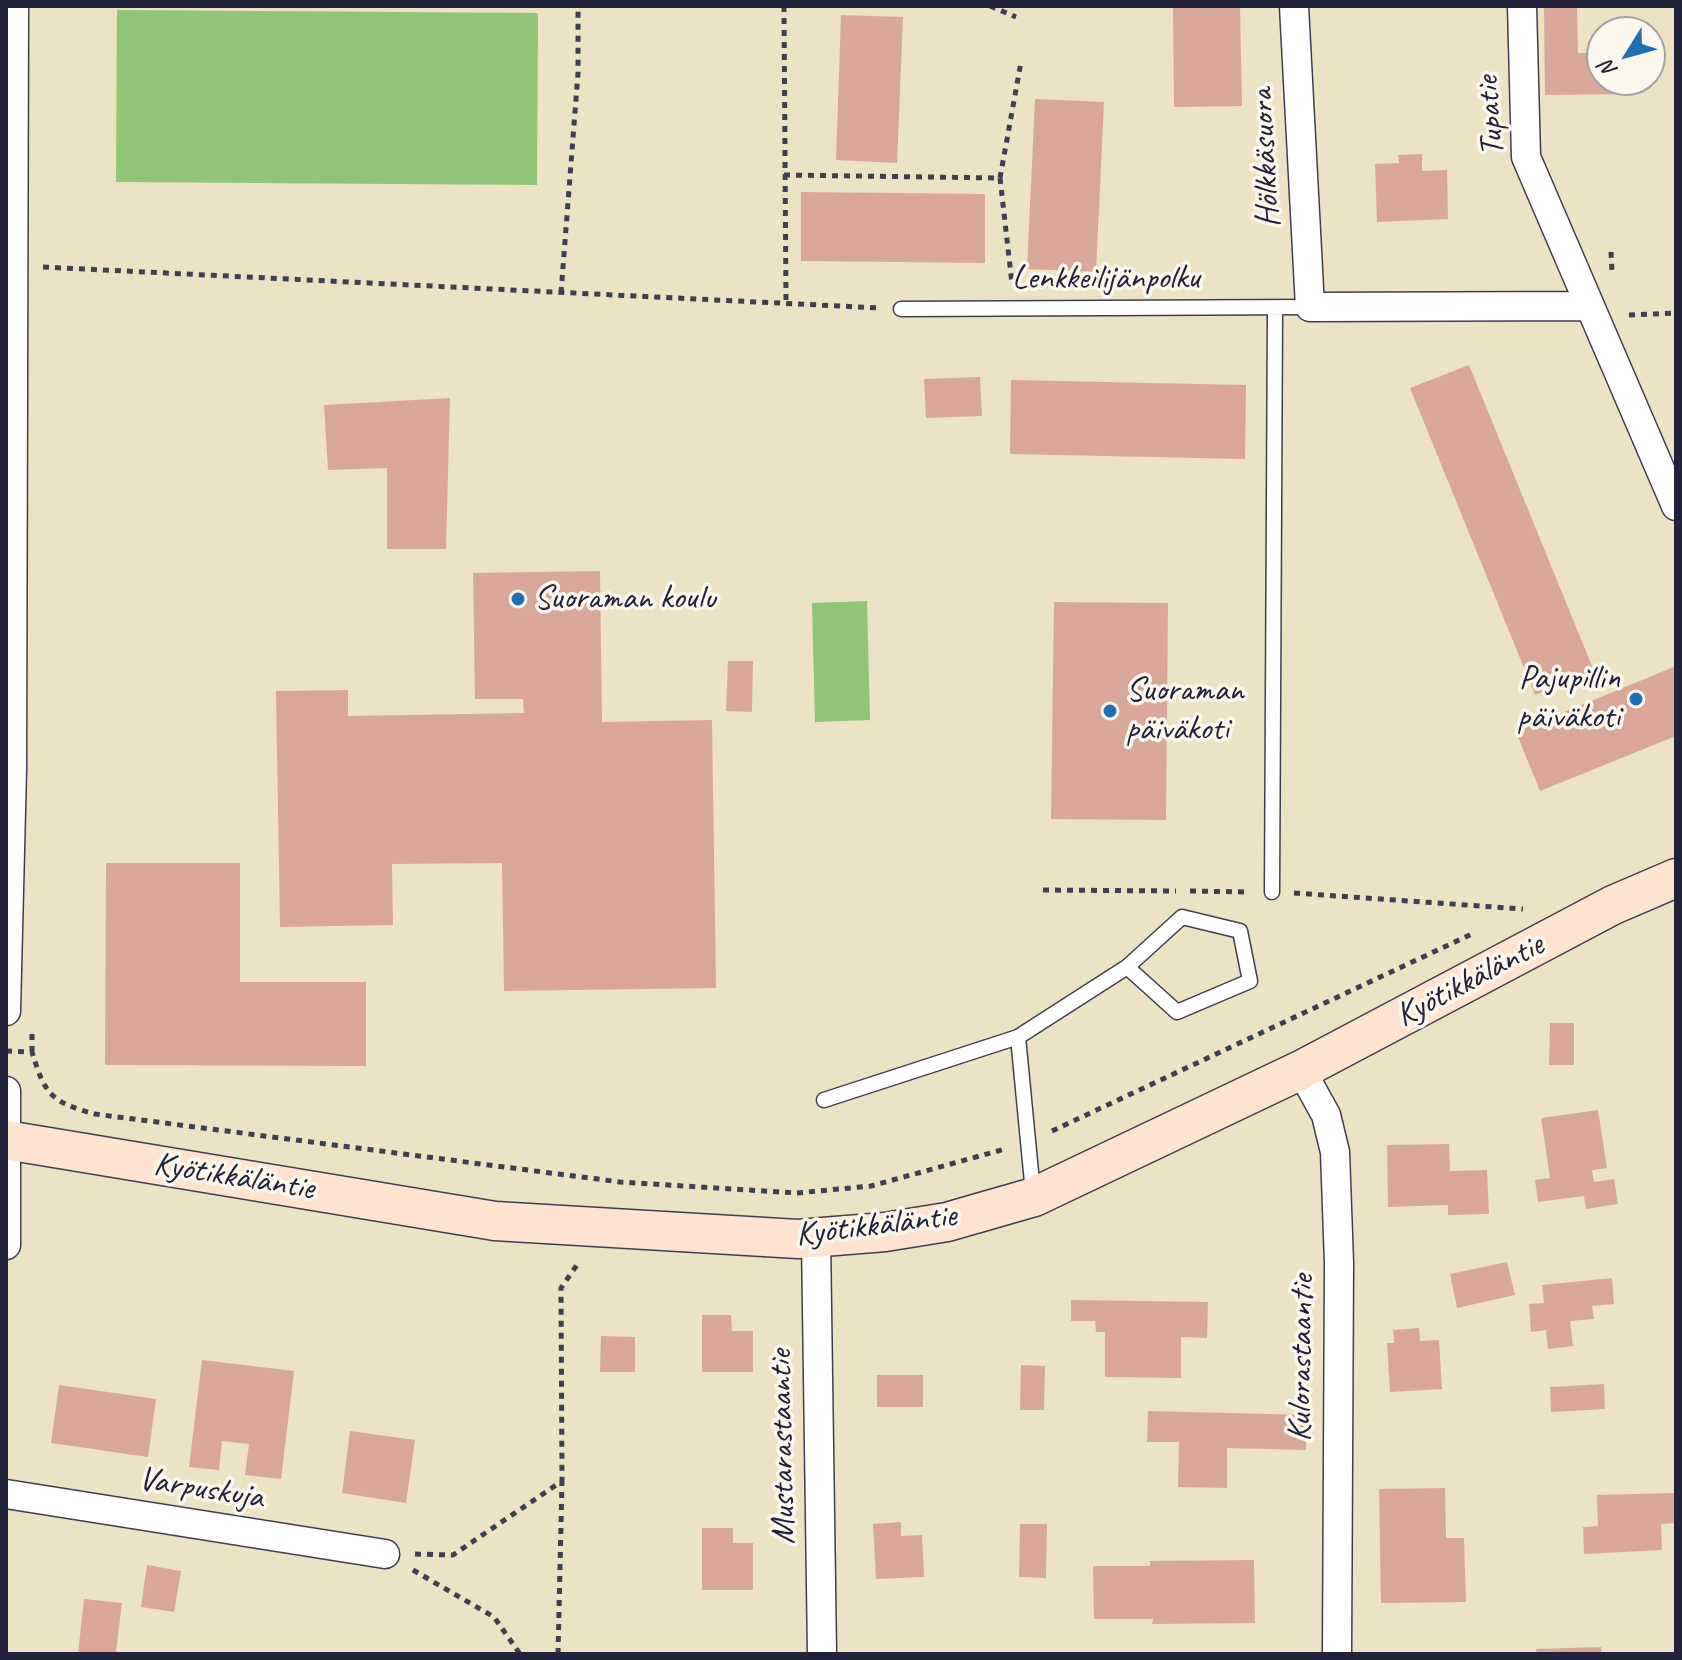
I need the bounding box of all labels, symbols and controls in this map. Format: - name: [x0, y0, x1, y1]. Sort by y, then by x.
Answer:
- north arrow: [1586, 16, 1666, 96]
- text: N: [1593, 55, 1624, 83]
- street label: Tupatie: [1468, 75, 1514, 157]
- street label: Hölkkäsuora: [1242, 88, 1290, 228]
- street label: Lenkkeilijänpolku: [1012, 259, 1200, 299]
- place label: Suoraman koulu: [534, 579, 715, 619]
- marker: Suoraman koulu: [509, 590, 527, 608]
- place label: Pajupillin päiväkoti: [1517, 659, 1620, 738]
- place label: Suoraman päiväkoti: [1126, 671, 1244, 750]
- marker: Pajupillin päiväkoti: [1627, 690, 1645, 708]
- marker: Suoraman päiväkoti: [1101, 702, 1119, 720]
- street label: Kyötikkäläntie: [1389, 925, 1551, 1037]
- street label: Kyötikkäläntie: [151, 1144, 317, 1210]
- street label: Kyötikkäläntie: [793, 1196, 959, 1256]
- street label: Kulorastaantie: [1280, 1274, 1324, 1442]
- street label: Mustarastaantie: [761, 1349, 805, 1545]
- street label: Varpuskuja: [136, 1459, 266, 1519]

